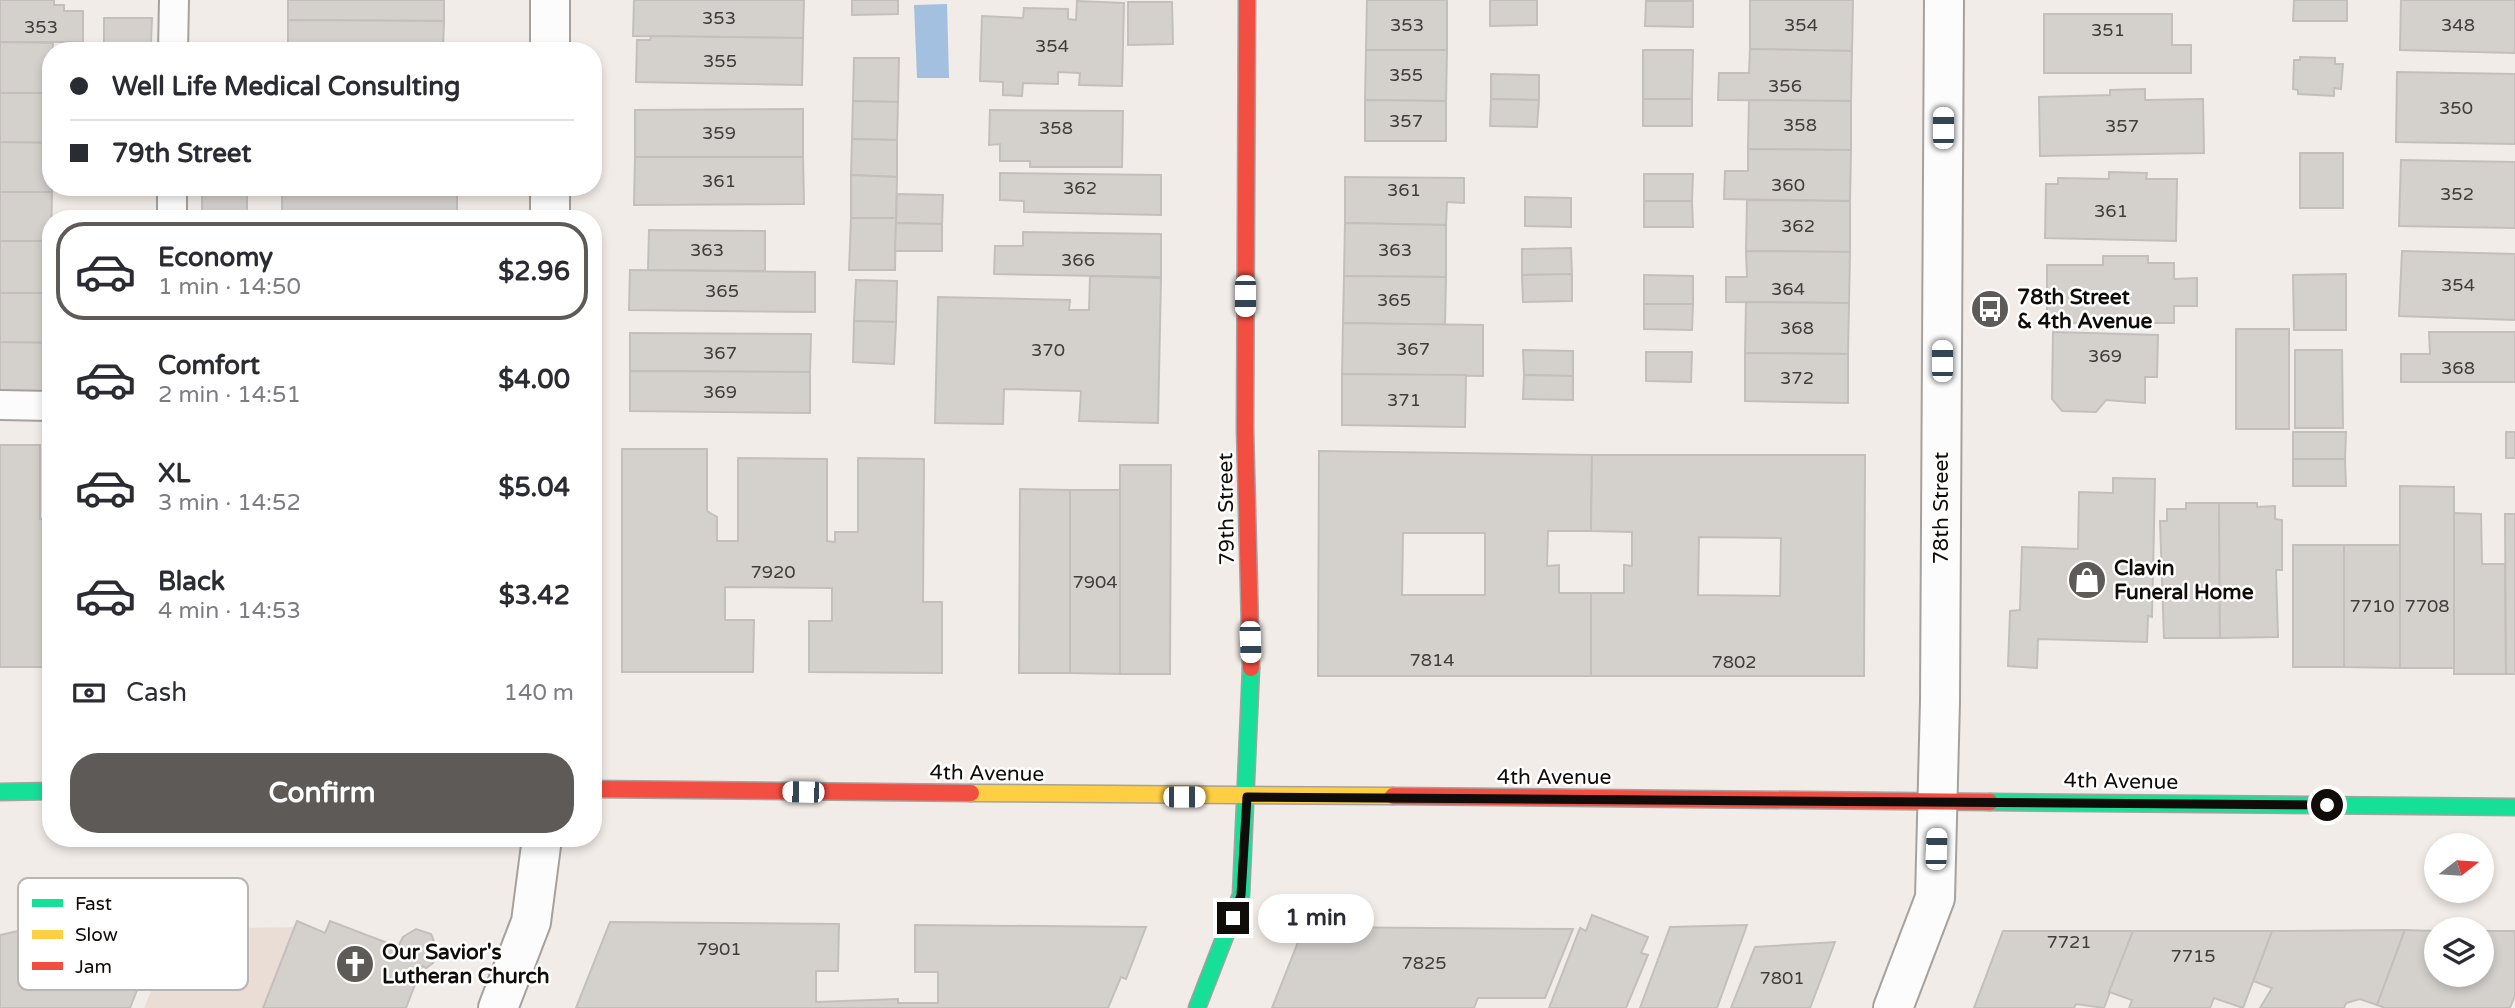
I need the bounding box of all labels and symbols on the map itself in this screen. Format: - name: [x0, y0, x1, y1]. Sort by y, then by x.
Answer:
- house number: 353: [702, 7, 736, 29]
- house number: 353: [1390, 14, 1424, 36]
- house number: 354: [1784, 14, 1818, 36]
- house number: 348: [2441, 14, 2475, 36]
- house number: 353: [24, 16, 58, 38]
- house number: 351: [2091, 19, 2125, 41]
- house number: 354: [1035, 35, 1069, 57]
- house number: 355: [703, 50, 737, 72]
- house number: 355: [1389, 64, 1423, 86]
- house number: 356: [1768, 75, 1802, 97]
- house number: 350: [2439, 97, 2473, 119]
- car: [1933, 107, 1954, 149]
- house number: 357: [1389, 110, 1423, 132]
- house number: 358: [1783, 114, 1817, 136]
- house number: 357: [2105, 115, 2139, 137]
- house number: 358: [1039, 117, 1073, 139]
- house number: 359: [702, 122, 736, 144]
- house number: 361: [702, 170, 736, 192]
- house number: 360: [1771, 174, 1805, 196]
- house number: 362: [1063, 177, 1097, 199]
- house number: 361: [1387, 179, 1421, 201]
- house number: 352: [2440, 183, 2474, 205]
- house number: 361: [2094, 200, 2128, 222]
- house number: 362: [1781, 215, 1815, 237]
- house number: 363: [690, 239, 724, 261]
- house number: 363: [1378, 239, 1412, 261]
- house number: 366: [1061, 249, 1095, 271]
- house number: 354: [2441, 274, 2475, 296]
- car: [1235, 275, 1256, 317]
- house number: 364: [1771, 278, 1805, 300]
- house number: 365: [705, 280, 739, 302]
- place label: 78th Street & 4th Avenue: [2017, 285, 2153, 334]
- bus stop icon: 78th Street & 4th Avenue: [1969, 288, 2011, 330]
- house number: 365: [1377, 289, 1411, 311]
- house number: 368: [1780, 317, 1814, 339]
- house number: 367: [1396, 338, 1430, 360]
- house number: 370: [1031, 339, 1065, 361]
- car: [1932, 340, 1953, 382]
- house number: 367: [703, 342, 737, 364]
- house number: 369: [2088, 345, 2122, 367]
- house number: 368: [2441, 357, 2475, 379]
- house number: 372: [1780, 367, 1814, 389]
- house number: 369: [703, 381, 737, 403]
- house number: 371: [1387, 389, 1421, 411]
- street label: 79th Street: [1213, 452, 1240, 566]
- street label: 78th Street: [1929, 452, 1954, 564]
- place label: Clavin Funeral Home: [2114, 556, 2254, 605]
- shop icon: Clavin Funeral Home: [2066, 559, 2108, 601]
- house number: 7920: [750, 561, 796, 583]
- house number: 7904: [1072, 571, 1118, 593]
- house number: 7710: [2349, 595, 2395, 617]
- house number: 7708: [2404, 595, 2450, 617]
- car: [1239, 621, 1262, 663]
- house number: 7814: [1409, 649, 1455, 671]
- house number: 7802: [1711, 651, 1757, 673]
- street label: 4th Avenue: [929, 760, 1045, 787]
- street label: 4th Avenue: [1497, 765, 1611, 790]
- street label: 4th Avenue: [2063, 768, 2179, 795]
- car: [782, 781, 825, 803]
- car: [1164, 787, 1206, 808]
- route start: [2311, 789, 2343, 821]
- car: [1925, 828, 1948, 870]
- north arrow: [2424, 833, 2494, 903]
- legend: [18, 878, 248, 990]
- text: Fast: [75, 893, 112, 915]
- callout: 1 min: [1258, 894, 1373, 942]
- route end: [1217, 902, 1249, 934]
- text: Slow: [75, 924, 118, 946]
- house number: 7721: [2046, 931, 2092, 953]
- house number: 7901: [696, 938, 742, 960]
- place label: Our Savior's Lutheran Church: [382, 940, 549, 989]
- church icon: Our Savior's Lutheran Church: [334, 943, 376, 985]
- house number: 7715: [2170, 945, 2216, 967]
- house number: 7825: [1401, 952, 1447, 974]
- text: Jam: [75, 956, 112, 978]
- house number: 7801: [1759, 967, 1805, 989]

